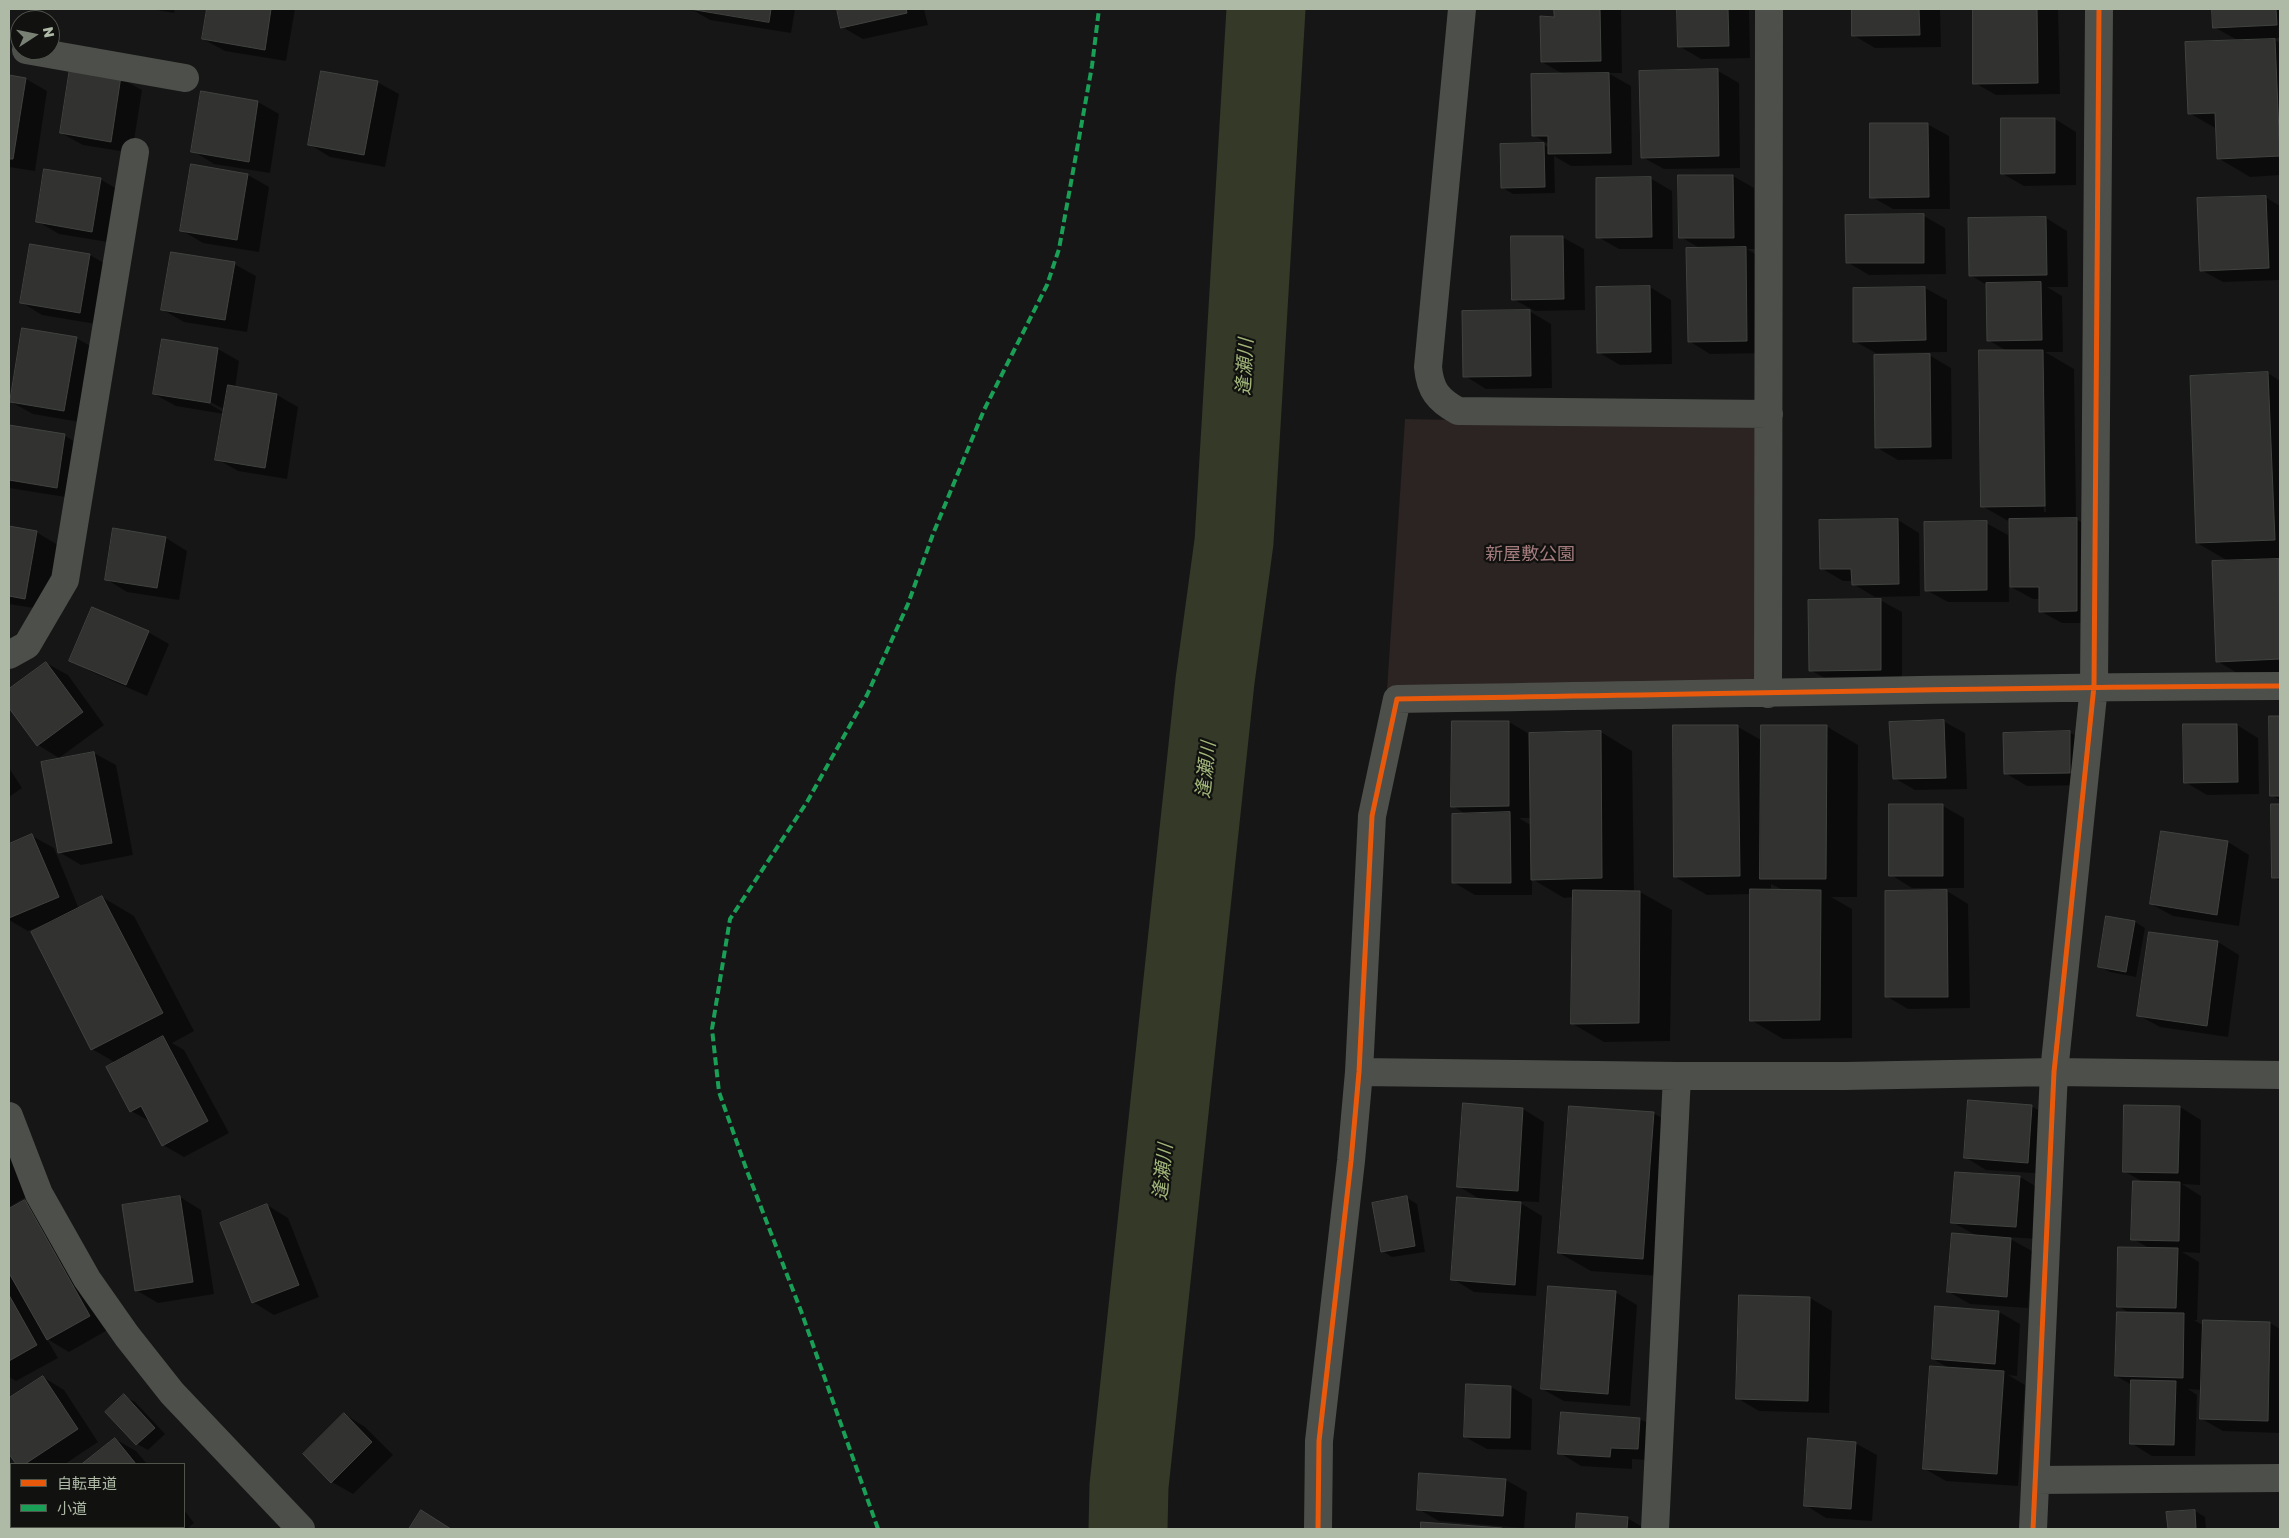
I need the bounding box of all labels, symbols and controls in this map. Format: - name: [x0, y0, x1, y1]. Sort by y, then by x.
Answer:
- north arrow: [10, 10, 60, 60]
- text: N: [40, 25, 59, 39]
- water label: 逢瀬川: [1232, 338, 1258, 396]
- park label: 新屋敷公園: [1485, 543, 1575, 565]
- water label: 逢瀬川: [1192, 740, 1220, 800]
- water label: 逢瀬川: [1149, 1142, 1177, 1202]
- legend: [10, 1463, 185, 1528]
- text: 自転車道: [57, 1474, 117, 1492]
- text: 小道: [57, 1499, 87, 1517]

